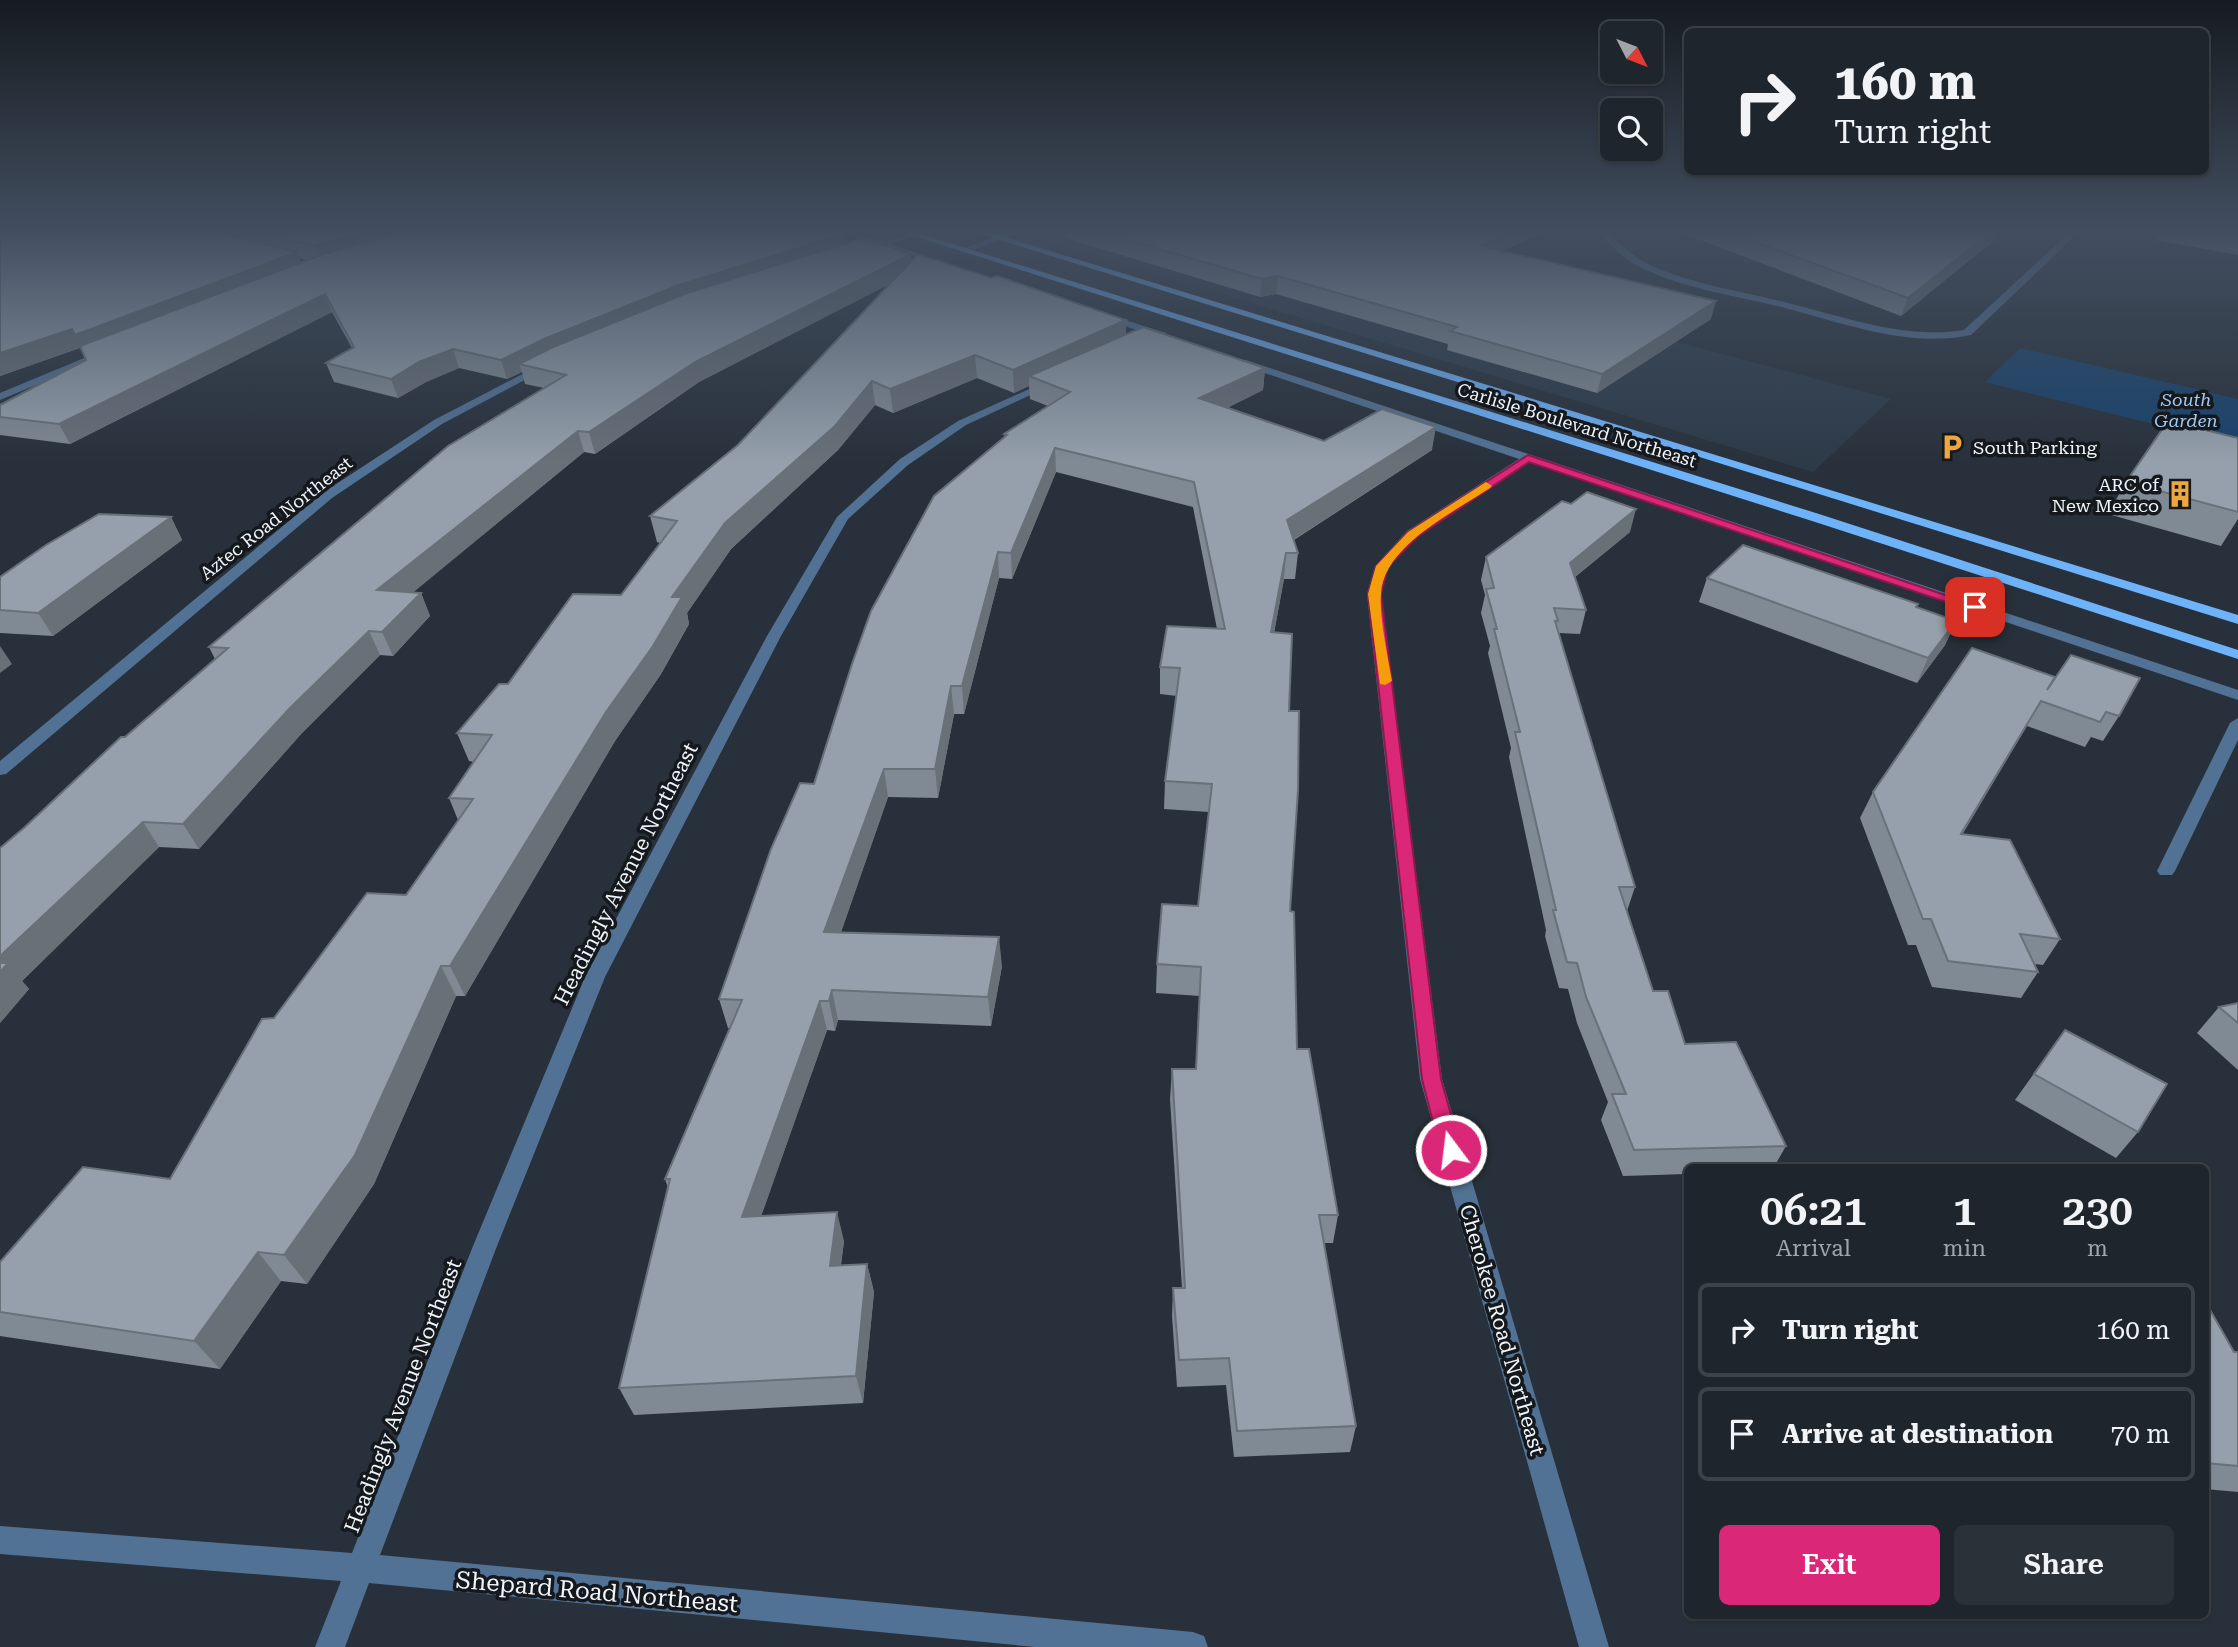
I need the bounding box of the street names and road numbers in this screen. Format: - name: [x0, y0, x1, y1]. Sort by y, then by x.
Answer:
- street label: Carlisle Boulevard Northeast: [1455, 379, 1699, 472]
- street label: Aztec Road Northeast: [196, 452, 357, 584]
- street label: Headingly Avenue Northeast: [549, 739, 703, 1009]
- street label: Cherokee Road Northeast: [1455, 1202, 1549, 1458]
- street label: Headingly Avenue Northeast: [340, 1256, 466, 1536]
- street label: Shepard Road Northeast: [455, 1566, 739, 1618]

